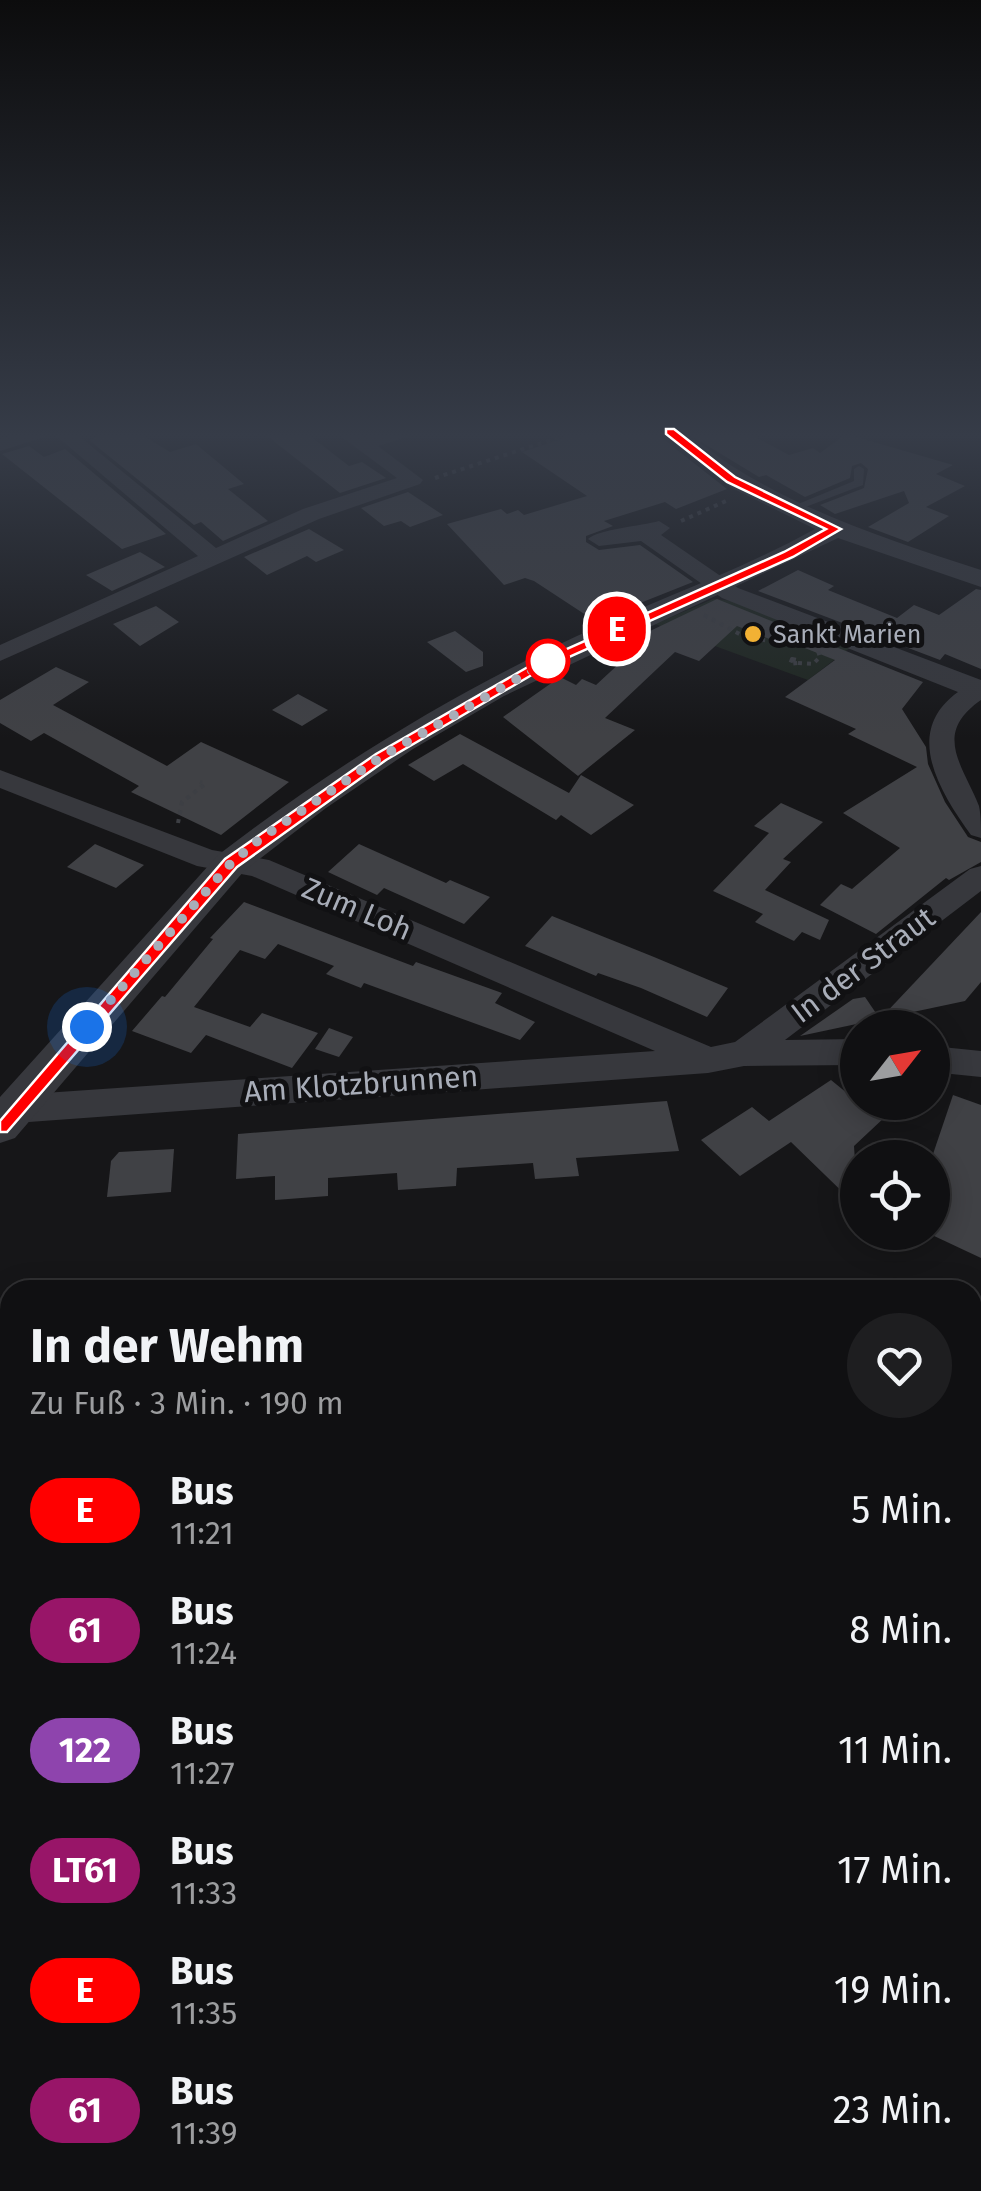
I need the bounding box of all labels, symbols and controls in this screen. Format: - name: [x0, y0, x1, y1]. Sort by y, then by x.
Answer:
- line badge: E: [584, 596, 650, 662]
- text: E: [608, 608, 626, 650]
- place label: Sankt Marien: [773, 620, 921, 650]
- marker: Sankt Marien: [742, 623, 764, 645]
- unlabelled marker: [527, 640, 569, 682]
- street label: Zum Loh: [297, 870, 417, 948]
- street label: In der Straut: [784, 899, 942, 1031]
- your location: [62, 1002, 112, 1052]
- north arrow: [840, 1010, 950, 1120]
- map controls: [840, 1010, 950, 1250]
- street label: Am Klotzbrunnen: [243, 1058, 479, 1110]
- button: locate: [840, 1140, 950, 1250]
- button: heart: [847, 1313, 952, 1418]
- text: In der Wehm: [30, 1317, 304, 1375]
- text: Zu Fuß · 3 Min. · 190 m: [30, 1384, 344, 1422]
- text: Bus: [170, 1468, 234, 1514]
- text: 5 Min.: [851, 1487, 952, 1533]
- text: E: [76, 1489, 94, 1531]
- text: 11:21: [170, 1514, 234, 1552]
- text: Bus: [170, 1588, 234, 1634]
- text: 8 Min.: [849, 1607, 952, 1653]
- text: 61: [68, 1609, 102, 1651]
- text: 11:24: [170, 1634, 237, 1672]
- text: Bus: [170, 1708, 234, 1754]
- text: 11 Min.: [838, 1727, 952, 1773]
- text: 122: [59, 1729, 111, 1771]
- text: 11:27: [170, 1754, 235, 1792]
- text: Bus: [170, 1828, 234, 1874]
- text: 17 Min.: [837, 1847, 952, 1893]
- text: LT61: [52, 1849, 118, 1891]
- text: 11:33: [170, 1874, 237, 1912]
- text: Bus: [170, 1948, 234, 1994]
- text: 19 Min.: [834, 1967, 952, 2013]
- text: E: [76, 1969, 94, 2011]
- text: 11:35: [170, 1994, 237, 2032]
- text: Bus: [170, 2068, 234, 2114]
- text: 23 Min.: [833, 2087, 952, 2133]
- text: 61: [68, 2089, 102, 2131]
- text: 11:39: [170, 2114, 238, 2152]

